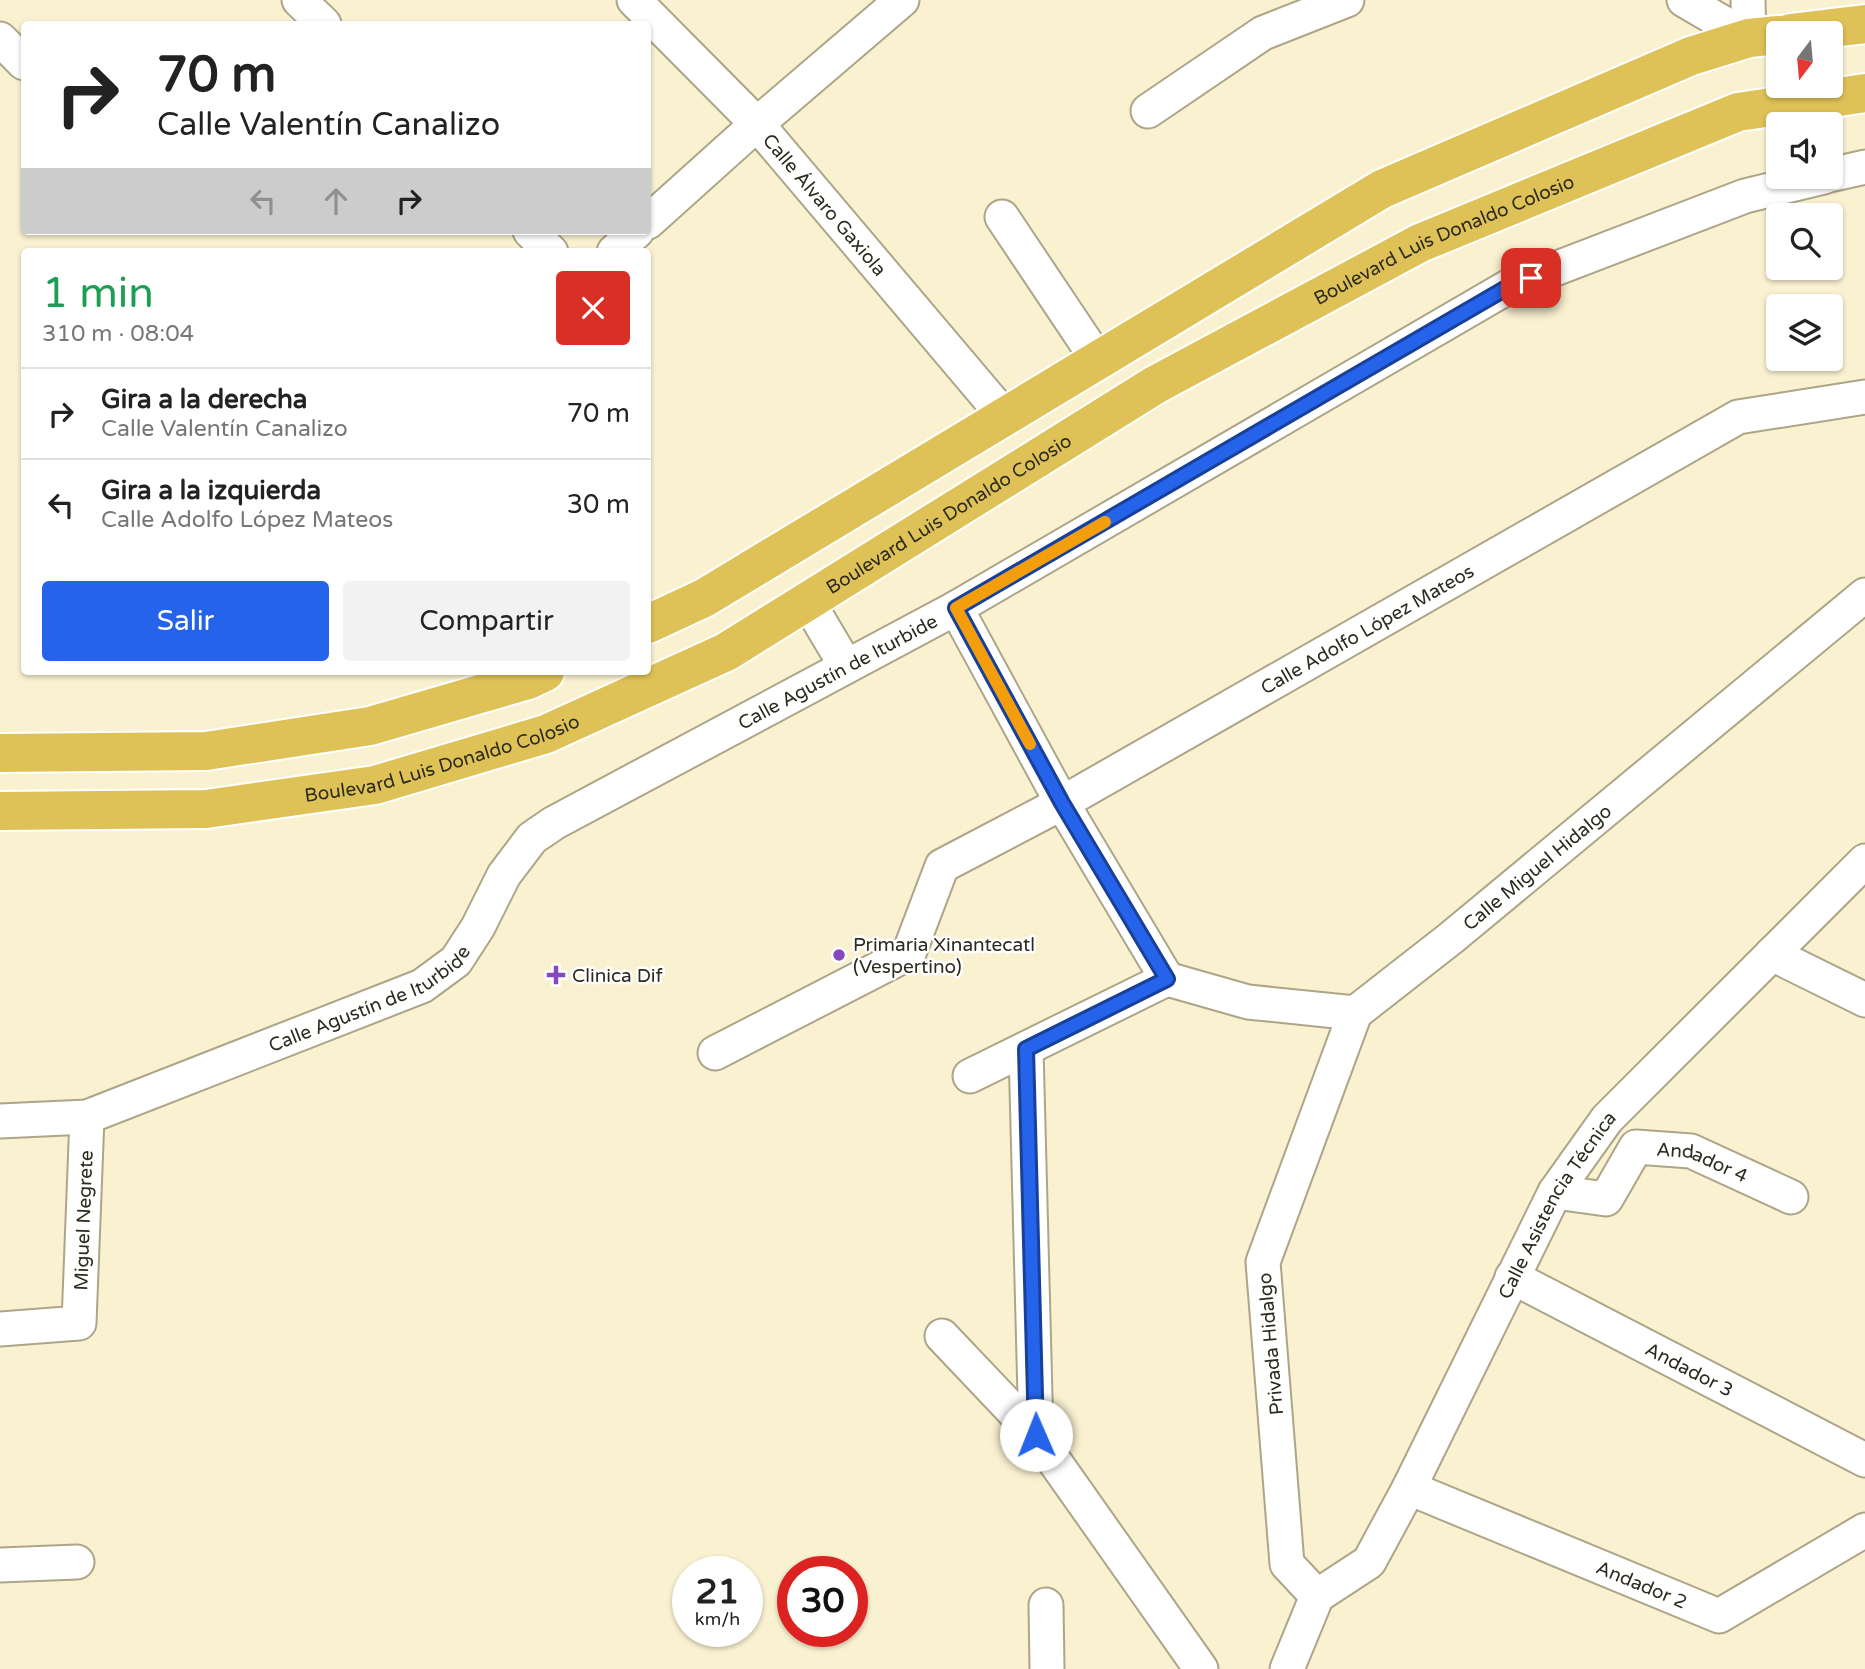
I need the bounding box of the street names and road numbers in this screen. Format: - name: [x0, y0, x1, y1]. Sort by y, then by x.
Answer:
- street label: Calle Álvaro Gaxiola: [758, 130, 891, 281]
- street label: Boulevard Luis Donaldo Colosio: [1310, 171, 1578, 310]
- street label: Boulevard Luis Donaldo Colosio: [822, 430, 1076, 599]
- street label: Calle Adolfo López Mateos: [1257, 560, 1478, 699]
- street label: Calle Agustín de Iturbide: [734, 610, 941, 735]
- street label: Boulevard Luis Donaldo Colosio: [303, 710, 583, 807]
- street label: Calle Miguel Hidalgo: [1459, 800, 1616, 935]
- street label: Calle Agustín de Iturbide: [265, 942, 475, 1057]
- street label: Calle Asistencia Técnica: [1494, 1107, 1621, 1303]
- street label: Andador 4: [1656, 1139, 1751, 1188]
- street label: Miguel Negrete: [70, 1150, 98, 1291]
- street label: Privada Hidalgo: [1254, 1272, 1288, 1416]
- street label: Andador 3: [1641, 1338, 1737, 1402]
- street label: Andador 2: [1593, 1557, 1690, 1614]

